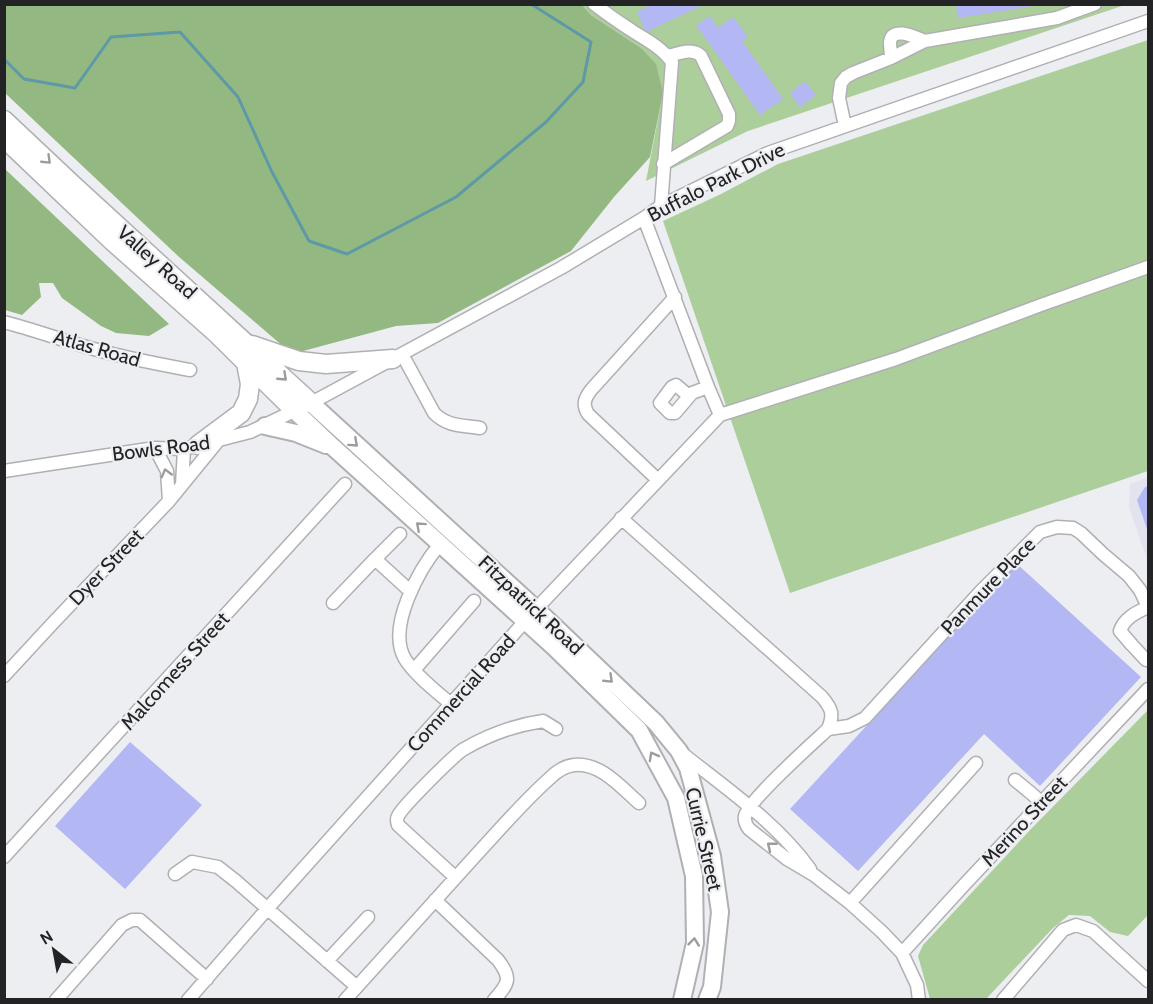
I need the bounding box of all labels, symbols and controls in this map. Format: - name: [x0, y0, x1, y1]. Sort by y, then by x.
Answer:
- street label: Buffalo Park Drive: [643, 137, 789, 227]
- one-way arrow: [40, 153, 50, 164]
- street label: Valley Road: [112, 220, 202, 304]
- street label: Atlas Road: [51, 324, 143, 372]
- one-way arrow: [276, 370, 287, 381]
- street label: Bowls Road: [111, 430, 211, 466]
- one-way arrow: [347, 436, 358, 447]
- one-way arrow: [161, 469, 173, 479]
- one-way arrow: [416, 522, 427, 533]
- street label: Dyer Street: [64, 524, 148, 610]
- street label: Panmure Place: [936, 532, 1040, 640]
- street label: Fitzpatrick Road: [474, 550, 588, 660]
- street label: Malcomess Street: [116, 607, 234, 735]
- street label: Commercial Road: [402, 629, 520, 757]
- one-way arrow: [601, 671, 612, 682]
- one-way arrow: [649, 751, 660, 762]
- street label: Merino Street: [976, 771, 1072, 871]
- street label: Currie Street: [680, 785, 728, 893]
- one-way arrow: [767, 843, 778, 854]
- north arrow: [24, 920, 84, 980]
- text: N: [37, 927, 56, 949]
- one-way arrow: [687, 938, 700, 947]

